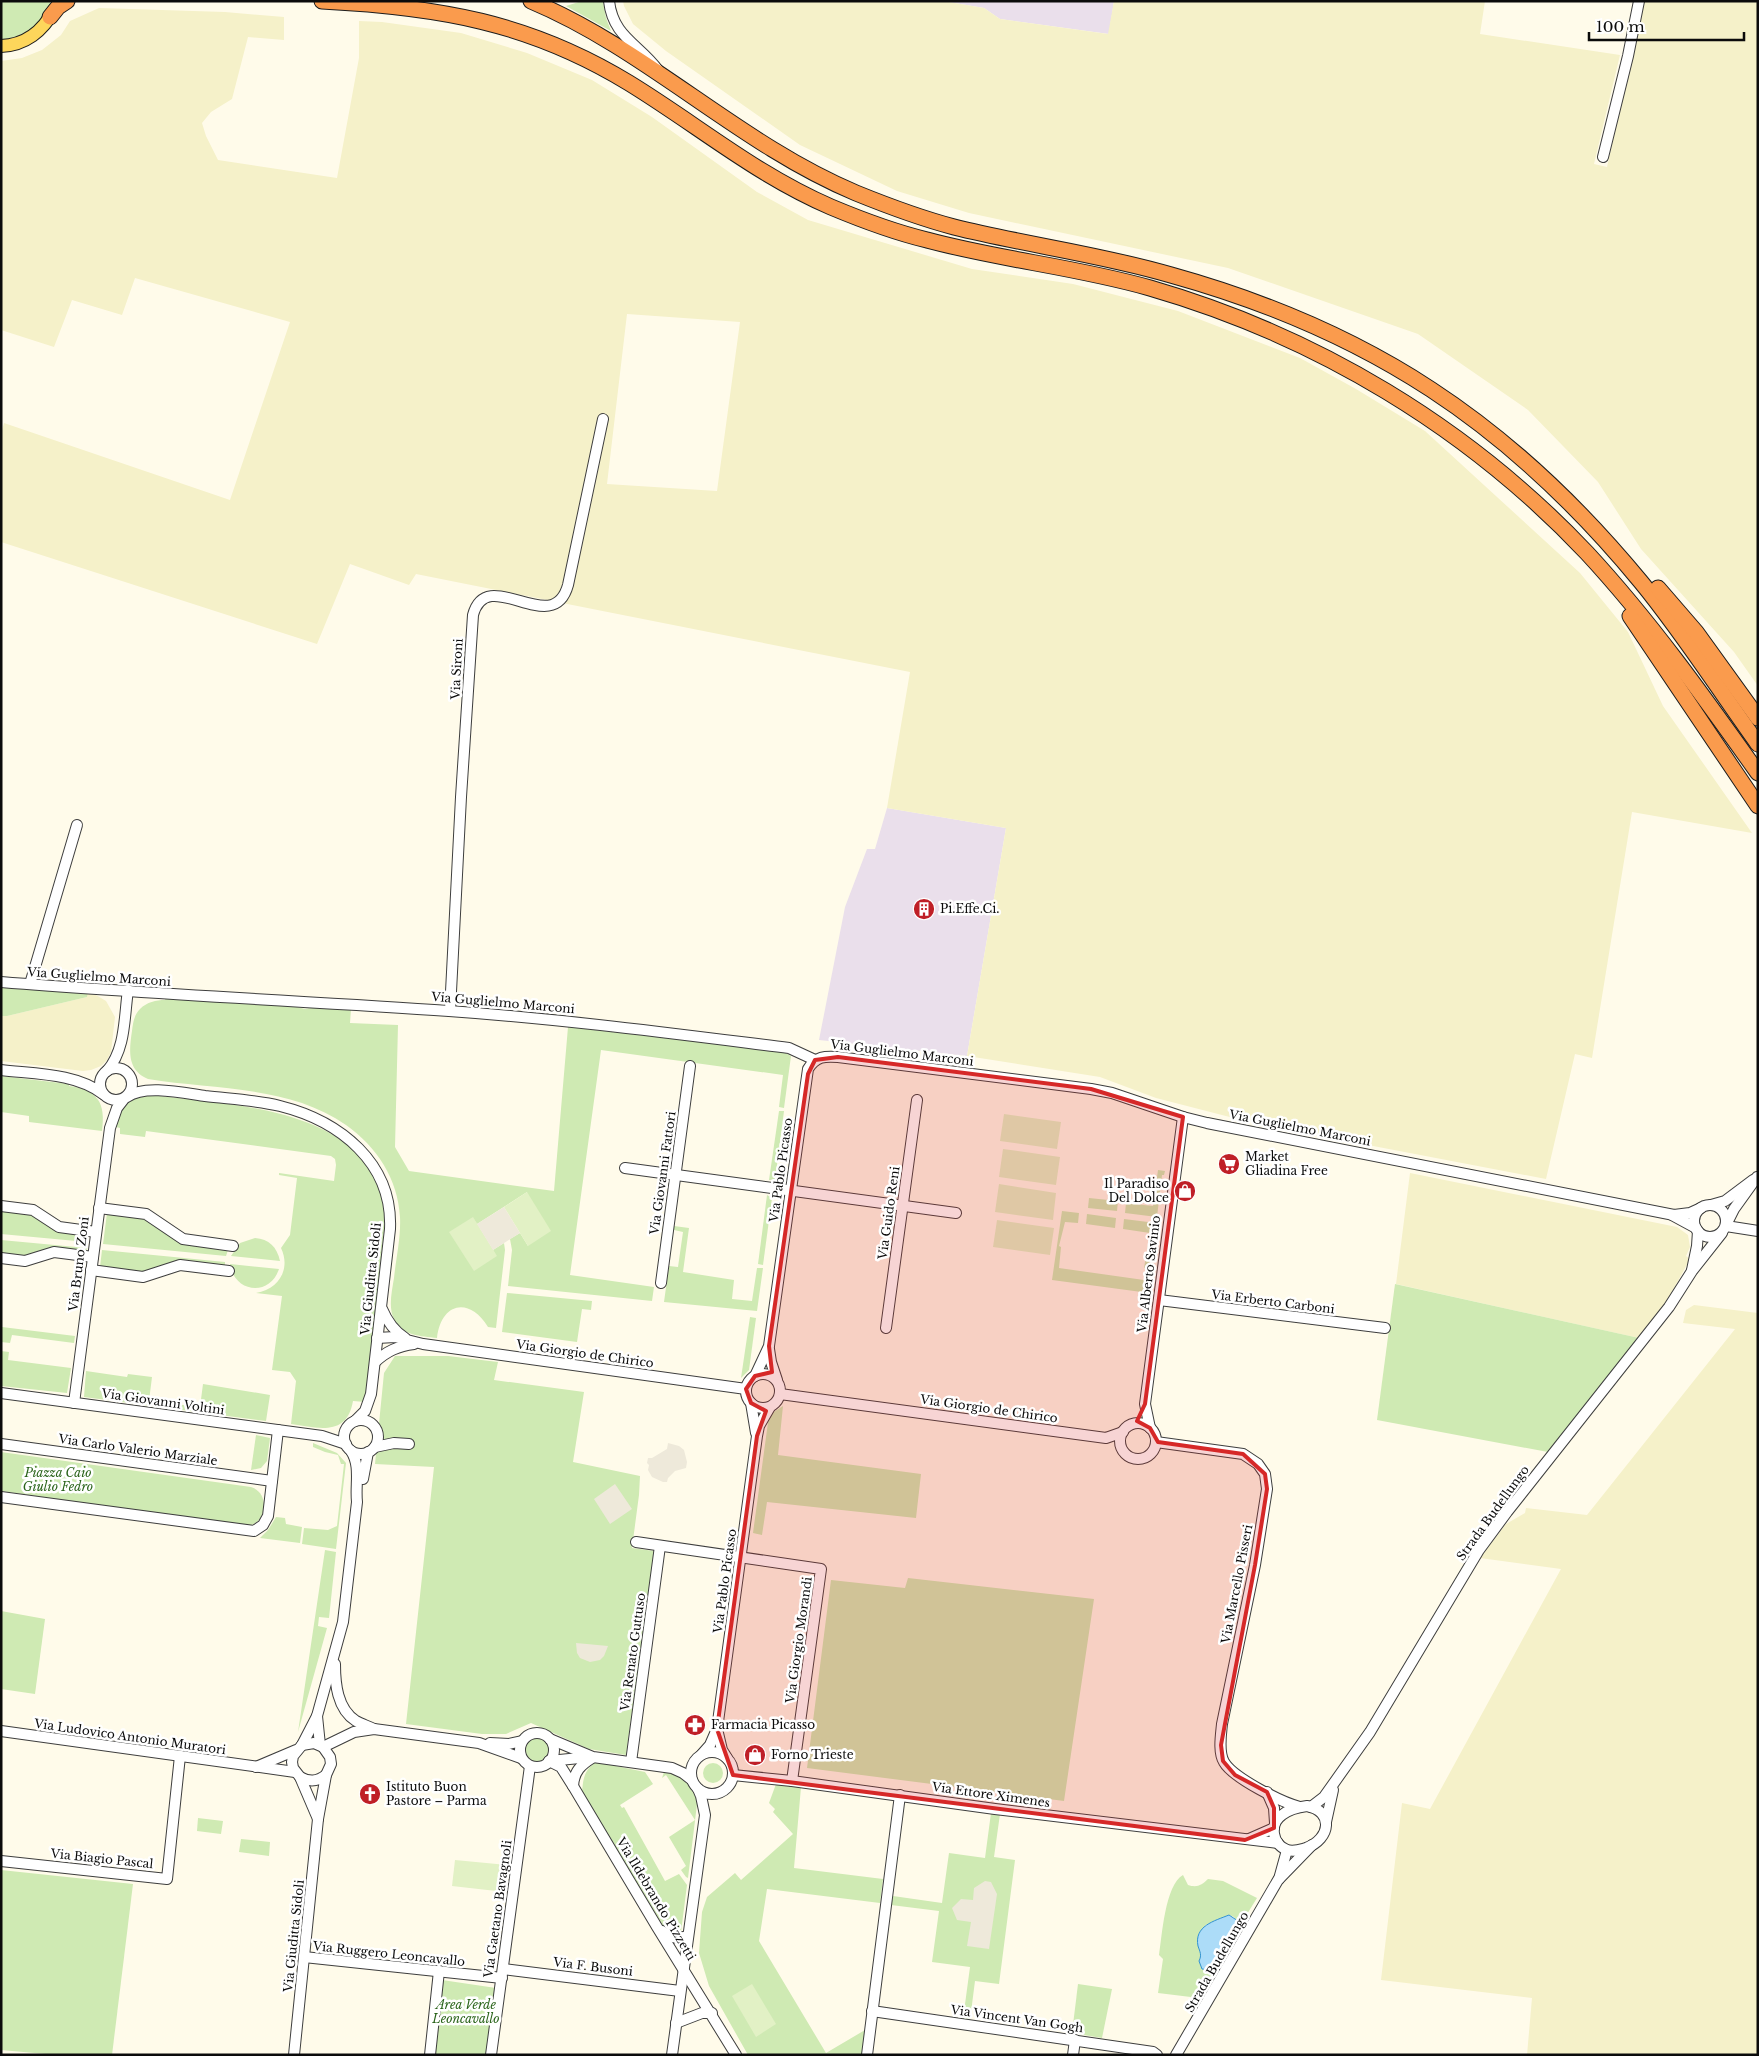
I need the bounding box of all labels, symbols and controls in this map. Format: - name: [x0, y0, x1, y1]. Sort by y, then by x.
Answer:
- scale bar: [1589, 10, 1744, 42]
- text: 100 m: [1596, 17, 1645, 36]
- street label: Via Sironi: [447, 638, 466, 701]
- building icon: Pi.Effe.Ci.: [912, 897, 936, 921]
- place label: Pi.Effe.Ci.: [940, 901, 1000, 916]
- street label: Via Guglielmo Marconi: [26, 964, 171, 989]
- street label: Via Guglielmo Marconi: [430, 989, 575, 1016]
- street label: Via Guglielmo Marconi: [829, 1036, 974, 1069]
- street label: Via Guglielmo Marconi: [1227, 1106, 1372, 1149]
- street label: Via Giovanni Fattori: [646, 1110, 679, 1237]
- street label: Via Pablo Picasso: [766, 1117, 795, 1224]
- place label: Market Gliadina Free: [1245, 1149, 1328, 1178]
- supermarket icon: Market Gliadina Free: [1217, 1152, 1241, 1176]
- street label: Via Guido Reni: [874, 1165, 902, 1261]
- place label: Il Paradiso Del Dolce: [1104, 1176, 1169, 1205]
- shop icon: Il Paradiso Del Dolce: [1173, 1179, 1197, 1203]
- street label: Via Alberto Savinio: [1134, 1214, 1163, 1334]
- street label: Via Bruno Zoni: [65, 1216, 92, 1313]
- street label: Via Giuditta Sidoli: [357, 1222, 384, 1337]
- street label: Via Erberto Carboni: [1210, 1286, 1336, 1317]
- street label: Via Giorgio de Chirico: [514, 1336, 655, 1371]
- street label: Via Giovanni Voltini: [100, 1385, 226, 1418]
- street label: Via Giorgio de Chirico: [918, 1391, 1059, 1426]
- street label: Via Carlo Valerio Marziale: [57, 1431, 219, 1468]
- street label: Strada Budellungo: [1453, 1462, 1532, 1563]
- park label: Piazza Caio Giulio Fedro: [23, 1465, 93, 1494]
- street label: Via Marcello Pisseri: [1217, 1523, 1255, 1646]
- street label: Via Pablo Picasso: [710, 1528, 739, 1635]
- street label: Via Giorgio Morandi: [782, 1576, 815, 1705]
- street label: Via Renato Guttuso: [617, 1592, 648, 1713]
- pharmacy icon: Farmacia Picasso: [683, 1713, 707, 1737]
- street label: Via Ludovico Antonio Muratori: [32, 1715, 227, 1757]
- place label: Farmacia Picasso: [711, 1717, 815, 1732]
- shop icon: Forno Trieste: [743, 1743, 767, 1767]
- place label: Forno Trieste: [771, 1747, 854, 1762]
- place label: Istituto Buon Pastore – Parma: [386, 1779, 487, 1808]
- street label: Via Ettore Ximenes: [930, 1779, 1051, 1810]
- church icon: Istituto Buon Pastore – Parma: [358, 1782, 382, 1806]
- street label: Via Ildebrando Pizzetti: [613, 1834, 699, 1963]
- street label: Via Gaetano Bavagnoli: [480, 1839, 515, 1980]
- street label: Via Biagio Pascal: [49, 1846, 154, 1871]
- street label: Via Giuditta Sidoli: [280, 1879, 307, 1994]
- street label: Strada Budellungo: [1182, 1909, 1252, 2015]
- street label: Via Ruggero Leoncavallo: [311, 1938, 466, 1969]
- street label: Via F. Busoni: [551, 1954, 634, 1979]
- park label: Area Verde Leoncavallo: [431, 1997, 500, 2026]
- street label: Via Vincent Van Gogh: [949, 2002, 1084, 2035]

